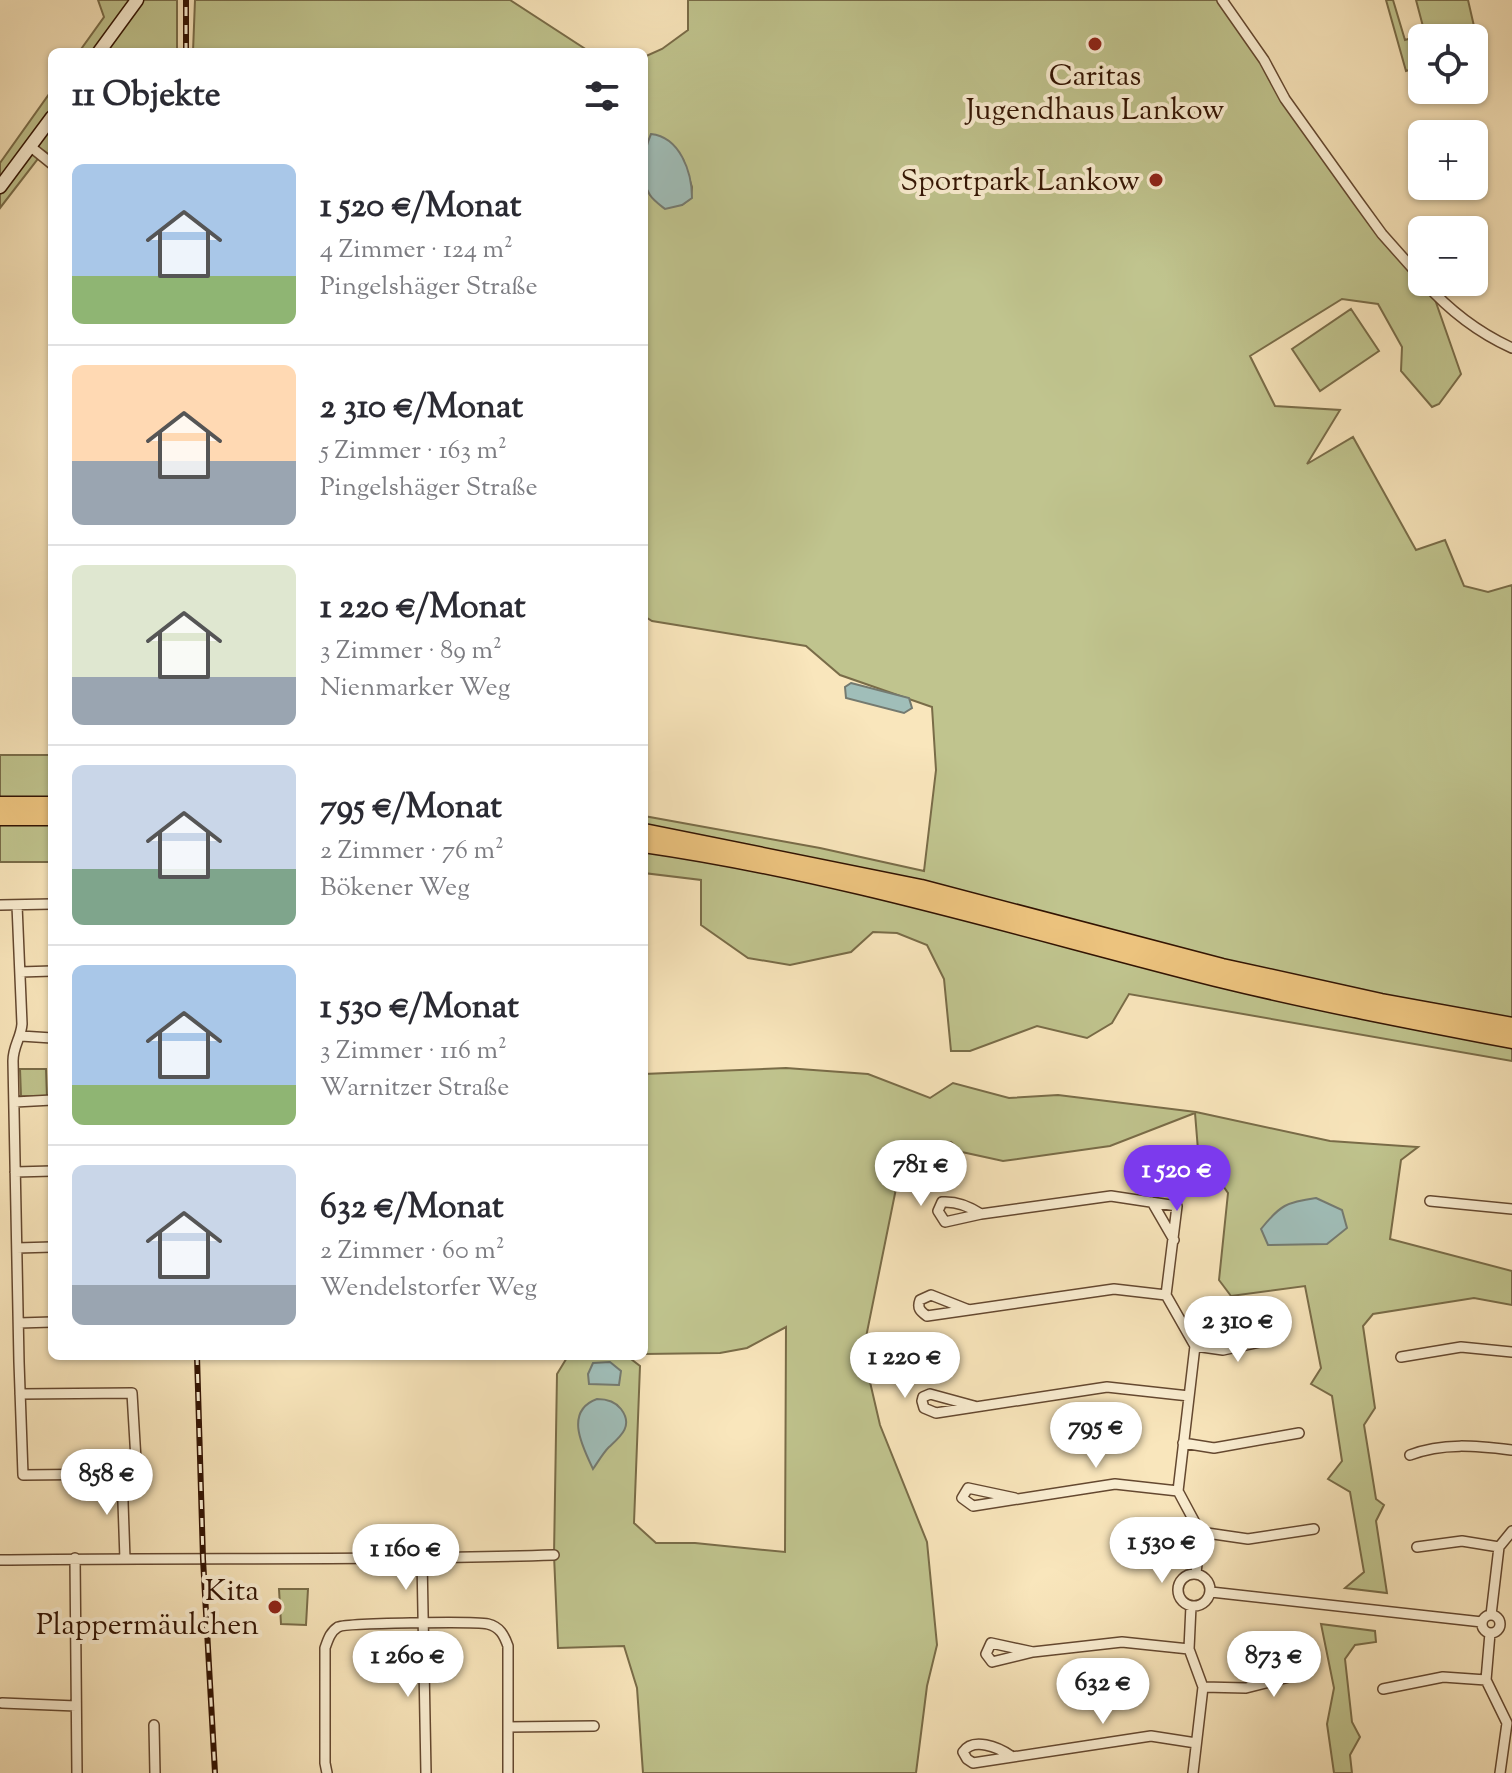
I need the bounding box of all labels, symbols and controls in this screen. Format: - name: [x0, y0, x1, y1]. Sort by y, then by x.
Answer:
- map controls: [1408, 24, 1488, 296]
- button: locate: [1408, 24, 1488, 104]
- marker: Caritas Jugendhaus Lankow: [1086, 35, 1104, 53]
- place label: Caritas Jugendhaus Lankow: [964, 56, 1224, 133]
- text: 11 Objekte: [72, 72, 221, 121]
- icon: filters: [580, 74, 624, 118]
- button: +: [1408, 120, 1488, 200]
- place label: Sportpark Lankow: [900, 161, 1140, 204]
- marker: Sportpark Lankow: [1147, 171, 1165, 189]
- text: 1 520 €/Monat: [320, 183, 521, 232]
- icon: home: [136, 196, 232, 292]
- button: −: [1408, 216, 1488, 296]
- text: 4 Zimmer · 124 m²: [320, 232, 513, 269]
- text: Pingelshäger Straße: [320, 269, 538, 306]
- text: 2 310 €/Monat: [320, 384, 523, 433]
- icon: home: [136, 397, 232, 493]
- text: 5 Zimmer · 163 m²: [320, 433, 507, 470]
- text: Pingelshäger Straße: [320, 470, 538, 507]
- text: 1 220 €/Monat: [320, 584, 526, 633]
- icon: home: [136, 597, 232, 693]
- text: 3 Zimmer · 89 m²: [320, 633, 502, 670]
- text: Nienmarker Weg: [320, 670, 510, 707]
- text: 795 €/Monat: [320, 784, 502, 833]
- icon: home: [136, 797, 232, 893]
- text: 2 Zimmer · 76 m²: [320, 833, 504, 870]
- text: Bökener Weg: [320, 870, 470, 907]
- text: 1 530 €/Monat: [320, 984, 519, 1033]
- icon: home: [136, 997, 232, 1093]
- text: 3 Zimmer · 116 m²: [320, 1033, 507, 1070]
- text: Warnitzer Straße: [320, 1070, 509, 1107]
- pin: 781 €: [865, 1140, 977, 1208]
- pin: 1 520 €: [1103, 1145, 1251, 1213]
- text: 781 €: [893, 1147, 949, 1184]
- text: 1 520 €: [1142, 1152, 1212, 1189]
- text: 632 €/Monat: [320, 1184, 504, 1233]
- icon: home: [136, 1197, 232, 1293]
- text: 2 Zimmer · 60 m²: [320, 1233, 504, 1270]
- text: Wendelstorfer Weg: [320, 1270, 537, 1307]
- pin: 2 310 €: [1164, 1296, 1312, 1364]
- text: 2 310 €: [1202, 1303, 1274, 1340]
- pin: 1 220 €: [831, 1332, 979, 1400]
- text: 1 220 €: [868, 1339, 942, 1376]
- pin: 795 €: [1040, 1402, 1152, 1470]
- text: 795 €: [1068, 1409, 1124, 1446]
- pin: 858 €: [51, 1449, 163, 1517]
- text: 858 €: [79, 1456, 135, 1493]
- pin: 1 530 €: [1088, 1517, 1236, 1585]
- pin: 1 160 €: [332, 1524, 480, 1592]
- text: 1 530 €: [1128, 1524, 1196, 1561]
- text: 1 160 €: [370, 1531, 442, 1568]
- place label: Kita Plappermäulchen: [36, 1571, 259, 1648]
- marker: Kita Plappermäulchen: [266, 1598, 284, 1616]
- pin: 1 260 €: [334, 1631, 482, 1699]
- pin: 873 €: [1218, 1631, 1330, 1699]
- text: 1 260 €: [371, 1638, 445, 1675]
- text: 873 €: [1245, 1638, 1303, 1675]
- pin: 632 €: [1047, 1658, 1159, 1726]
- text: 632 €: [1074, 1665, 1132, 1702]

